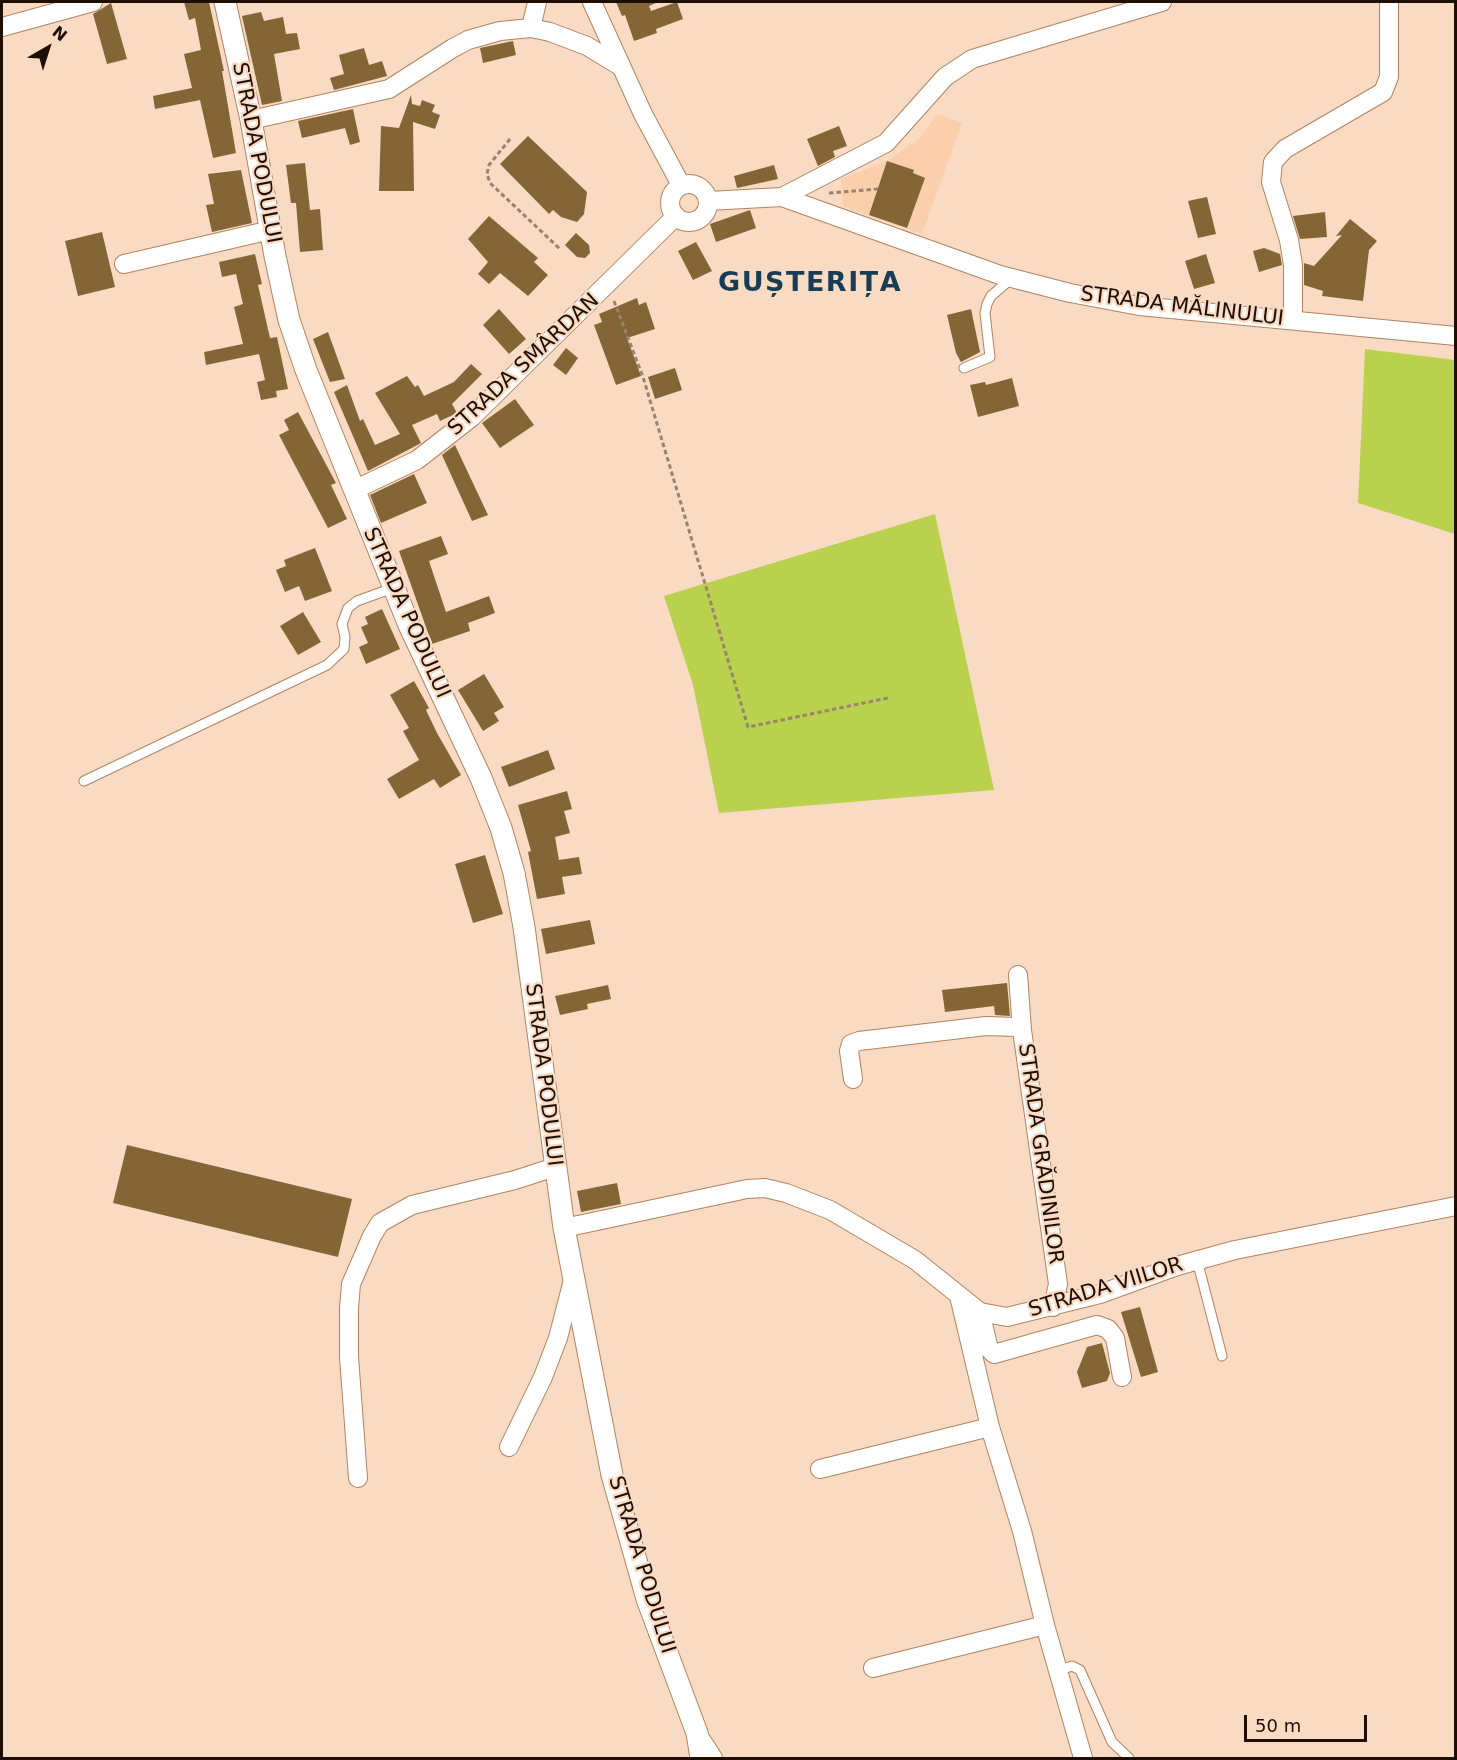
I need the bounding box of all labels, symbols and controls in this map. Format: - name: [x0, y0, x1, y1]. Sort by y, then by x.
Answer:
- north arrow: [18, 18, 78, 78]
- text: N: [48, 22, 71, 45]
- street label: STRADA PODULUI: [226, 60, 286, 246]
- district label: GUȘTERIȚA: [718, 268, 902, 300]
- street label: STRADA MĂLINULUI: [1079, 282, 1285, 332]
- street label: STRADA SMÂRDAN: [443, 288, 605, 442]
- street label: STRADA PODULUI: [357, 524, 455, 702]
- street label: STRADA PODULUI: [519, 982, 567, 1168]
- street label: STRADA GRĂDINILOR: [1012, 1042, 1068, 1266]
- street label: STRADA VIILOR: [1026, 1253, 1186, 1323]
- street label: STRADA PODULUI: [602, 1473, 680, 1657]
- scale bar: [1247, 1703, 1370, 1741]
- text: 50 m: [1255, 1715, 1301, 1736]

